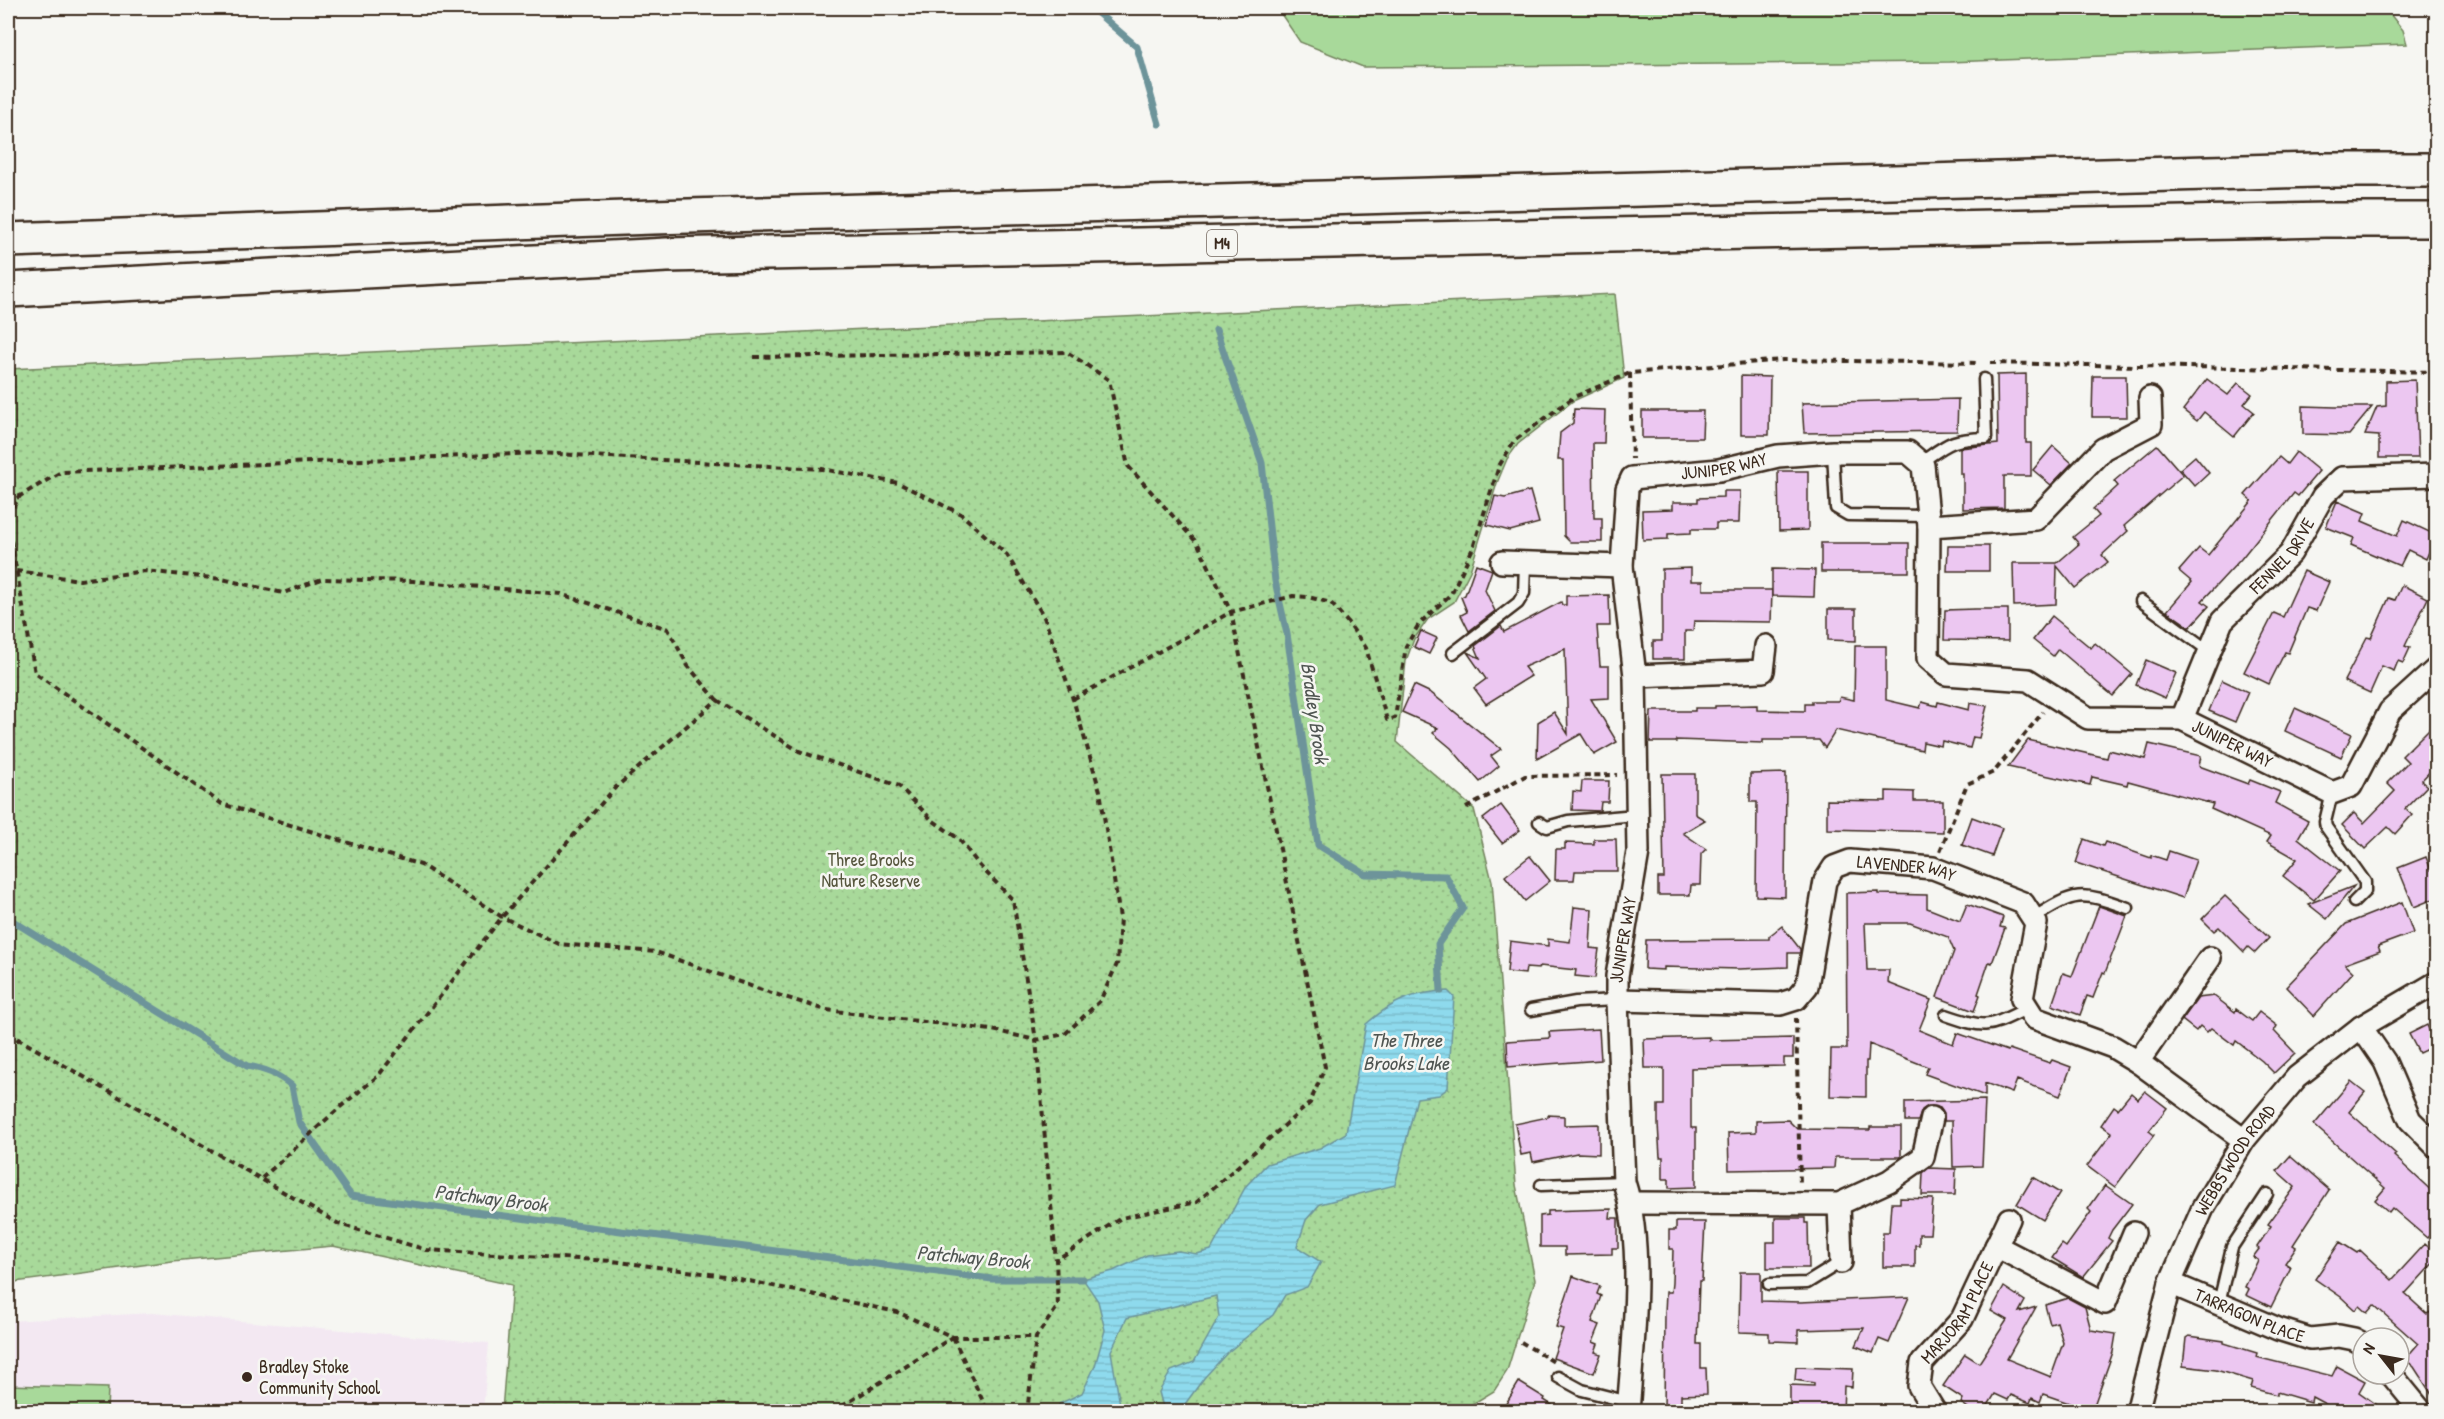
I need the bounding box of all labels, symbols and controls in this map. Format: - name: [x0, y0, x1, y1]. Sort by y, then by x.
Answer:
- road number: M4: [1207, 230, 1237, 256]
- street label: JUNIPER WAY: [1680, 446, 1769, 485]
- street label: FENNEL DRIVE: [2243, 513, 2320, 600]
- water label: Bradley Brook: [1294, 661, 1336, 767]
- street label: JUNIPER WAY: [2188, 713, 2277, 774]
- park label: Three Brooks Nature Reserve: [822, 847, 920, 893]
- street label: LAVENDER WAY: [1856, 849, 1960, 888]
- street label: JUNIPER WAY: [1604, 895, 1642, 983]
- water label: The Three Brooks Lake: [1363, 1026, 1450, 1076]
- street label: WEBBS WOOD ROAD: [2188, 1098, 2281, 1219]
- water label: Patchway Brook: [433, 1177, 550, 1219]
- water label: Patchway Brook: [916, 1238, 1032, 1276]
- street label: MARJORAM PLACE: [1915, 1257, 1999, 1369]
- street label: TARRAGON PLACE: [2191, 1282, 2308, 1349]
- north arrow: [2351, 1326, 2411, 1386]
- text: N: [2357, 1339, 2380, 1358]
- place label: Bradley Stoke Community School: [259, 1354, 380, 1400]
- marker: Bradley Stoke Community School: [240, 1370, 254, 1384]

